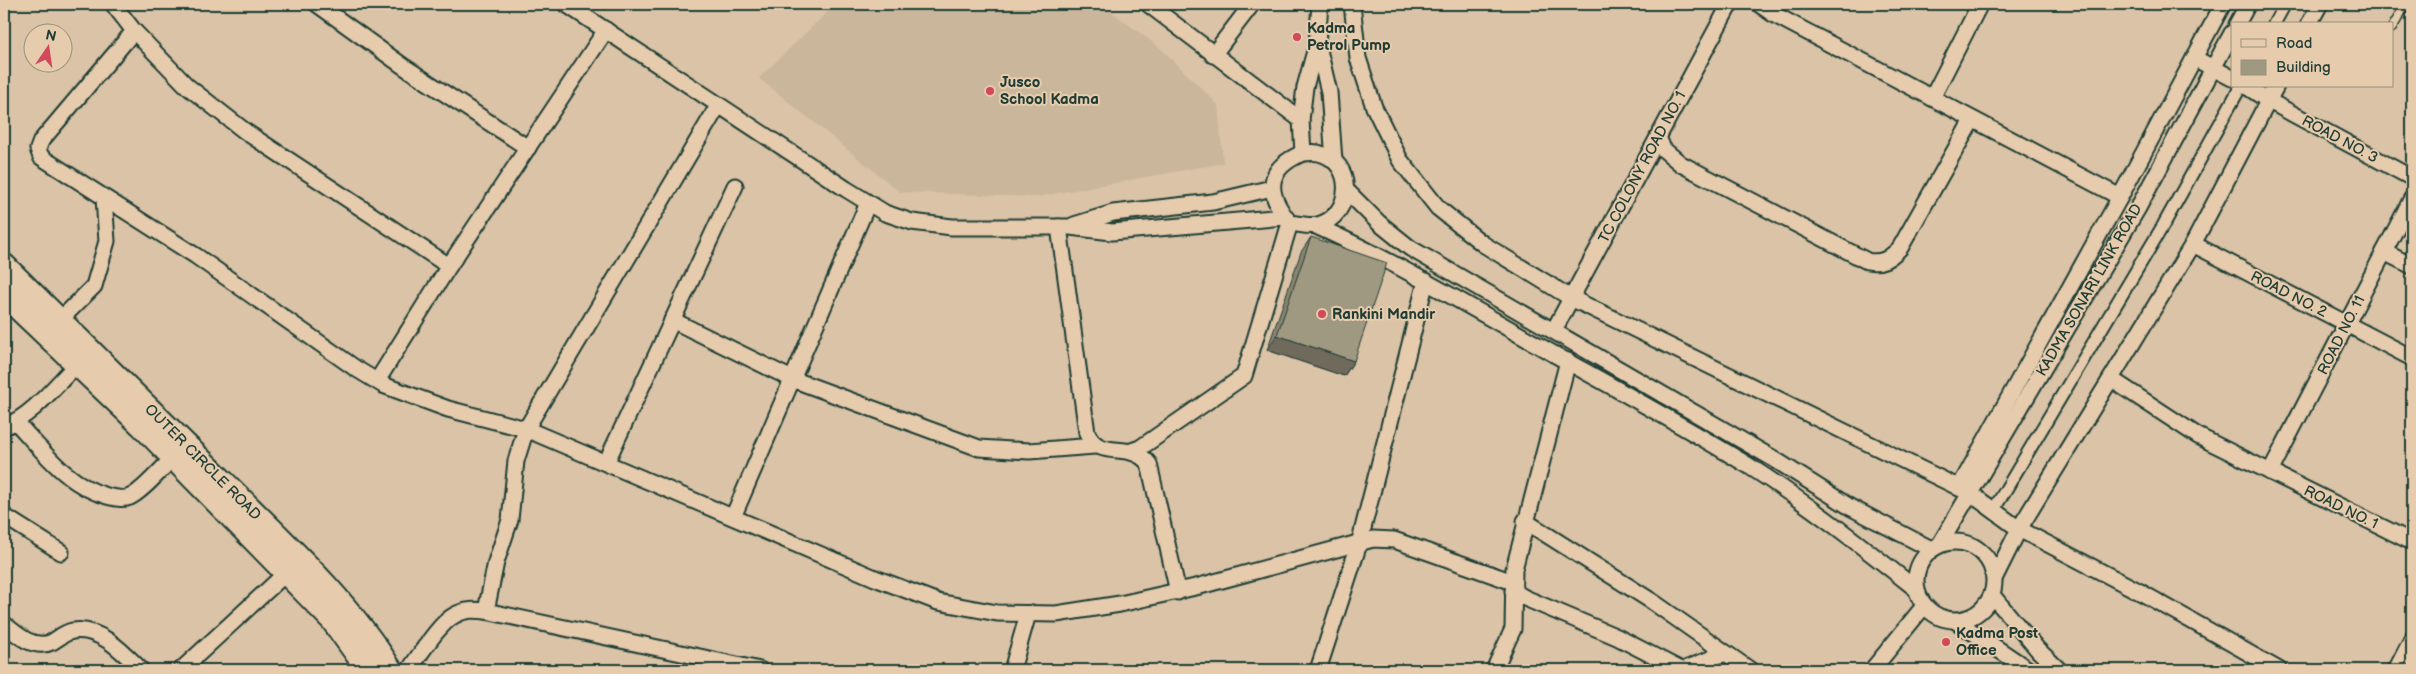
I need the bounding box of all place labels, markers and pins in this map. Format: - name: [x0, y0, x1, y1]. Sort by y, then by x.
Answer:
- place label: Kadma Petrol Pump: [1307, 19, 1391, 55]
- marker: Kadma Petrol Pump: [1291, 31, 1303, 43]
- place label: Jusco School Kadma: [1000, 73, 1099, 109]
- marker: Jusco School Kadma: [984, 85, 996, 97]
- place label: Rankini Mandir: [1332, 305, 1436, 324]
- marker: Rankini Mandir: [1316, 308, 1328, 320]
- place label: Kadma Post Office: [1956, 624, 2038, 660]
- marker: Kadma Post Office: [1940, 636, 1952, 648]

